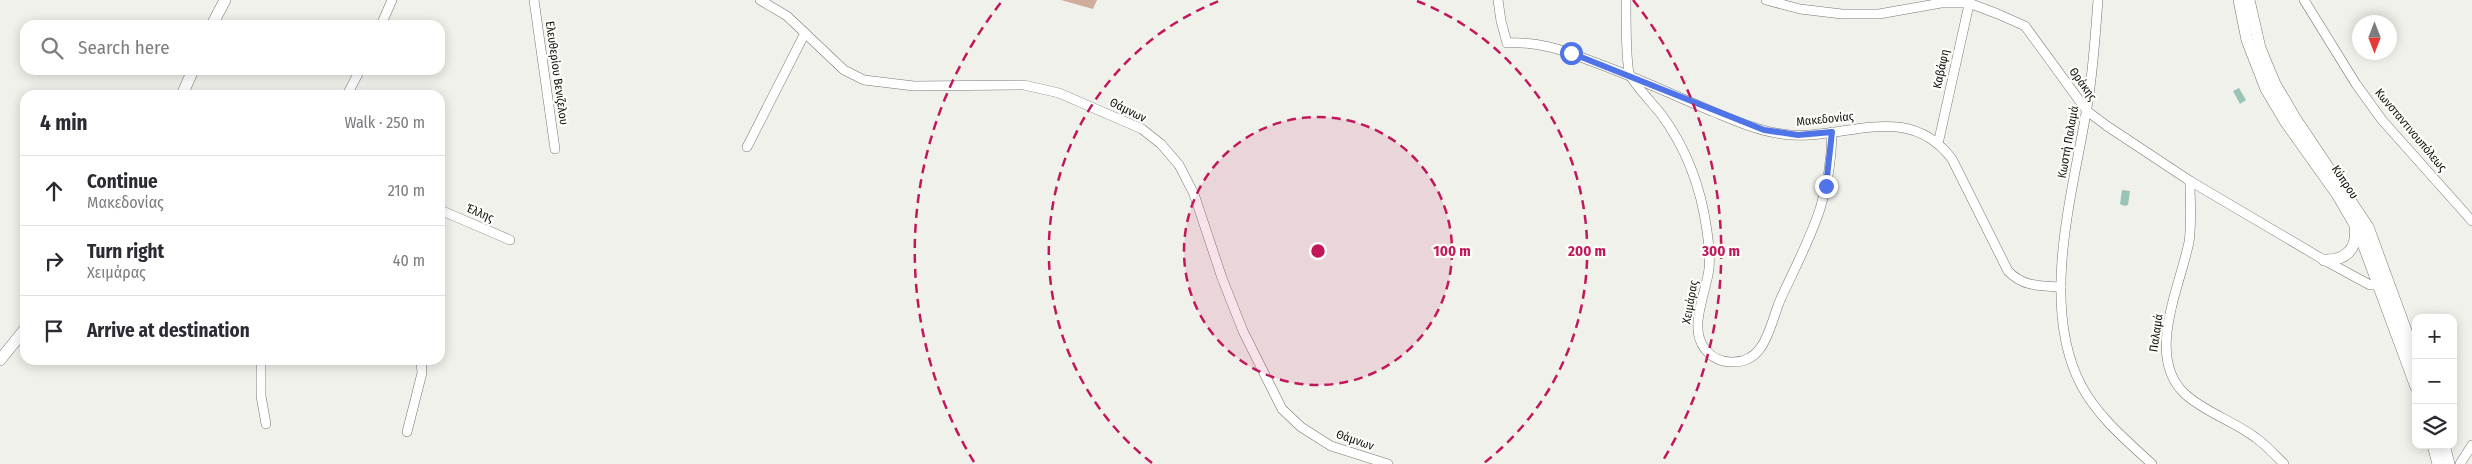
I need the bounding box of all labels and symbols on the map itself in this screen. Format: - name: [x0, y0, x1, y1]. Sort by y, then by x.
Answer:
- north arrow: [2352, 15, 2397, 60]
- street label: Ελευθερίου Βενιζελου: [543, 20, 571, 126]
- route start: [1560, 42, 1583, 65]
- street label: Καβάφη: [1930, 48, 1952, 90]
- street label: Θράκης: [2066, 65, 2100, 103]
- street label: Κωνσταντινουπόλεως: [2372, 86, 2450, 174]
- street label: Θάμνων: [1107, 95, 1149, 125]
- street label: Κωστή Παλαμά: [2055, 105, 2081, 179]
- street label: Μακεδονίας: [1796, 109, 1854, 129]
- street label: Κύπρου: [2329, 163, 2361, 201]
- route end: [1815, 175, 1838, 198]
- street label: Έλλης: [464, 201, 496, 225]
- centre of rings: [1309, 242, 1327, 260]
- text: 100 m: [1433, 242, 1471, 260]
- text: 200 m: [1567, 242, 1606, 260]
- text: 300 m: [1701, 242, 1740, 260]
- street label: Χειμάρας: [1679, 279, 1701, 325]
- street label: Παλαμά: [2146, 313, 2166, 353]
- street label: Θάμνων: [1334, 427, 1376, 453]

